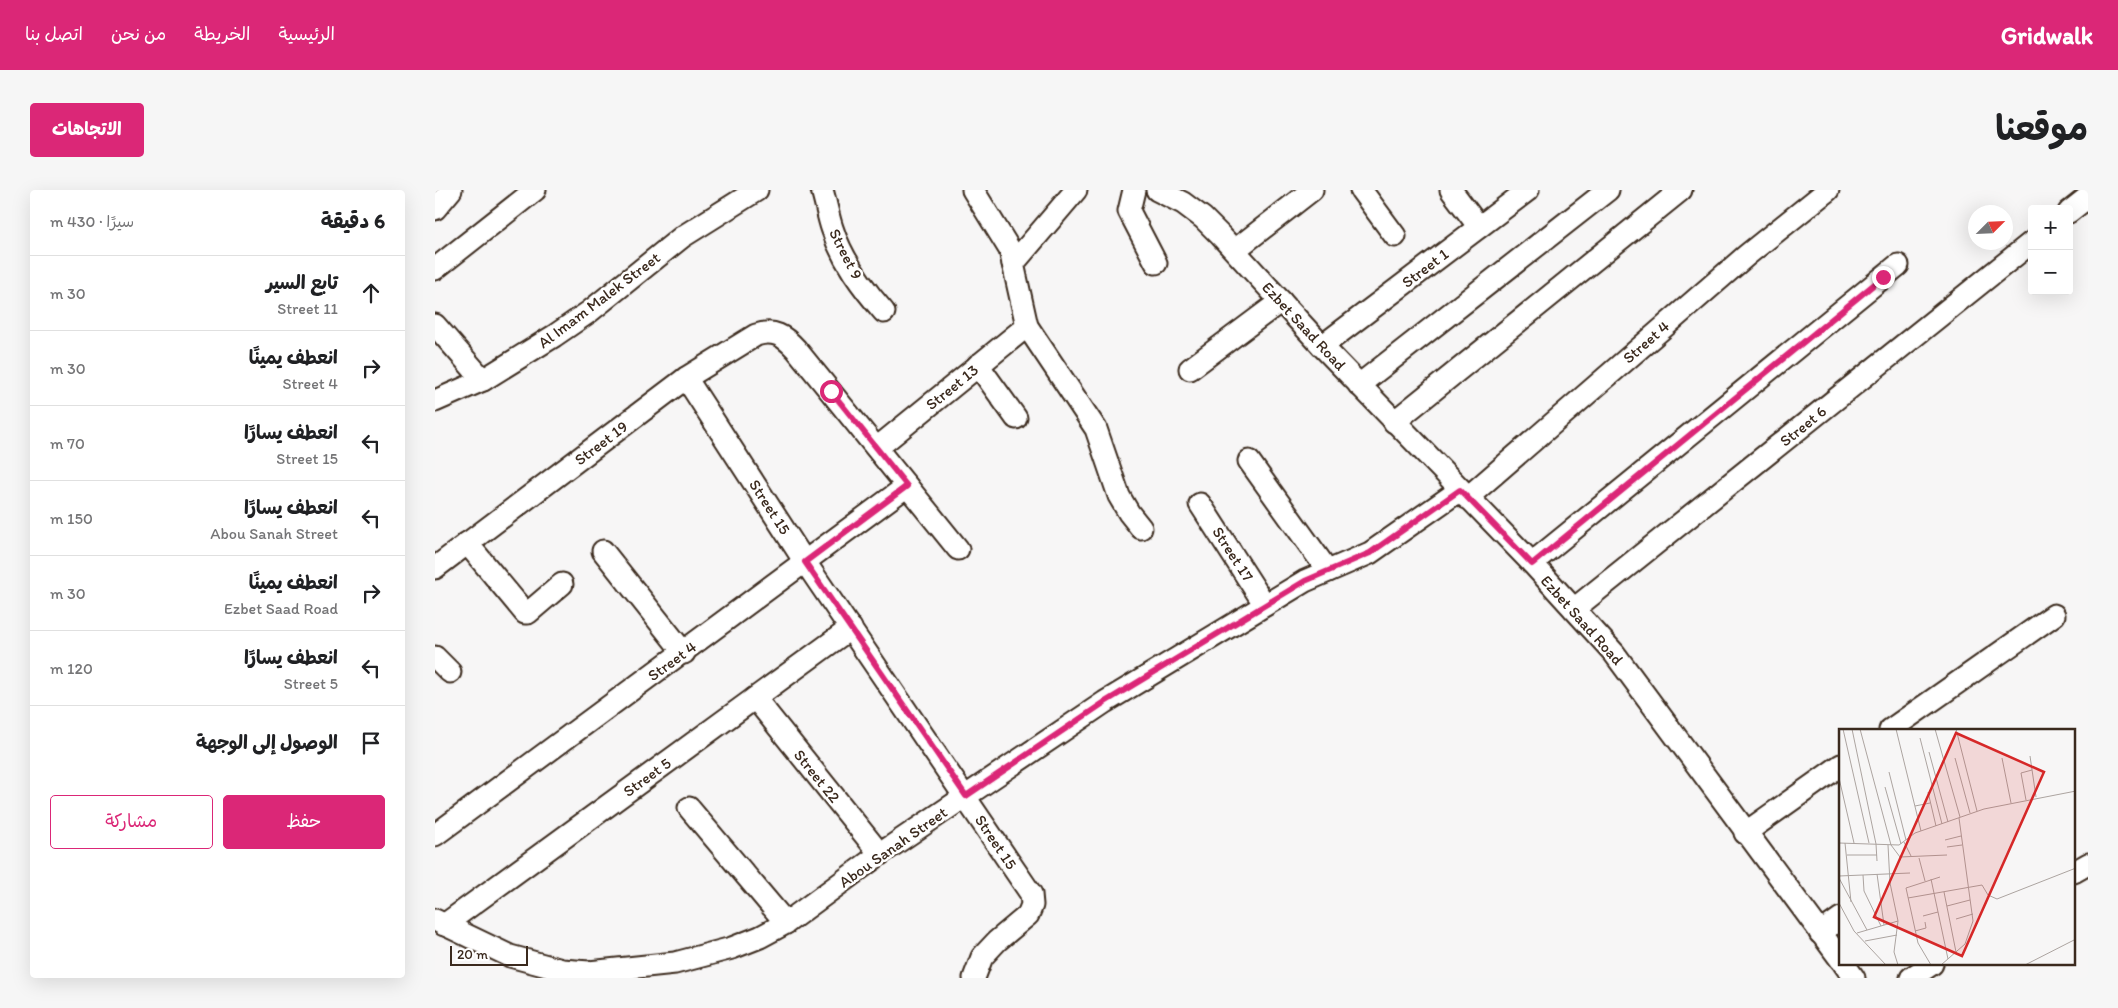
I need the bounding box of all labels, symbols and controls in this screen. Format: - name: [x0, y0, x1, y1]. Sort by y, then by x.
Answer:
- text: Gridwalk: [2001, 21, 2093, 50]
- text: اتصل بنا: [25, 23, 83, 45]
- text: من نحن: [111, 23, 166, 45]
- text: الخريطة: [194, 23, 251, 45]
- text: الرئيسية: [279, 23, 335, 45]
- button: الاتجاهات: [30, 103, 144, 157]
- text: موقعنا: [1995, 107, 2088, 149]
- north arrow: [1968, 205, 2013, 250]
- map controls: [2028, 205, 2073, 295]
- button: +: [2028, 205, 2073, 250]
- text: 6 دقيقة: [321, 208, 385, 233]
- text: سيرًا · 430 m: [50, 212, 134, 231]
- street label: Street 9: [825, 226, 867, 282]
- street label: Street 1: [1398, 244, 1452, 292]
- street label: Al Imam Malek Street: [534, 248, 664, 352]
- button: −: [2028, 250, 2073, 295]
- route end: [1872, 266, 1895, 289]
- text: تابع السير: [266, 271, 338, 294]
- street label: Ezbet Saad Road: [1258, 278, 1350, 374]
- icon: ahead: [357, 279, 385, 307]
- text: 30 m: [50, 284, 86, 303]
- text: Street 11: [277, 299, 338, 318]
- street label: Street 4: [1619, 316, 1673, 367]
- text: انعطف يمينًا: [249, 346, 338, 369]
- icon: right: [357, 354, 385, 382]
- text: 30 m: [50, 359, 86, 378]
- street label: Street 13: [922, 360, 982, 414]
- text: Street 4: [282, 374, 338, 393]
- route start: [820, 380, 843, 403]
- street label: Street 6: [1776, 402, 1830, 450]
- street label: Street 19: [571, 417, 631, 469]
- text: انعطف يسارًا: [244, 421, 338, 444]
- icon: left: [357, 429, 385, 457]
- text: 70 m: [50, 434, 85, 453]
- text: Street 15: [276, 449, 338, 468]
- street label: Street 15: [745, 476, 795, 538]
- text: انعطف يسارًا: [244, 496, 338, 519]
- icon: left: [357, 504, 385, 532]
- text: 150 m: [50, 509, 93, 528]
- street label: Street 17: [1208, 523, 1258, 585]
- text: Abou Sanah Street: [210, 524, 338, 543]
- text: انعطف يمينًا: [249, 571, 338, 594]
- street label: Ezbet Saad Road: [1537, 571, 1627, 669]
- icon: right: [357, 579, 385, 607]
- text: 30 m: [50, 584, 86, 603]
- text: Ezbet Saad Road: [224, 599, 338, 618]
- street label: Street 4: [644, 637, 700, 685]
- text: انعطف يسارًا: [244, 646, 338, 669]
- icon: left: [357, 654, 385, 682]
- text: 120 m: [50, 659, 93, 678]
- text: Street 5: [284, 674, 338, 693]
- icon: arrive: [357, 729, 385, 757]
- inset map: [1839, 729, 2075, 966]
- text: الوصول إلى الوجهة: [196, 731, 338, 754]
- street label: Street 22: [790, 746, 844, 807]
- street label: Street 5: [619, 753, 675, 801]
- button: مشاركة: [50, 795, 213, 849]
- button: حفظ: [223, 795, 385, 849]
- street label: Abou Sanah Street: [835, 803, 951, 891]
- street label: Street 15: [971, 811, 1021, 873]
- scale bar: [450, 943, 527, 966]
- text: 20 m: [457, 946, 488, 963]

